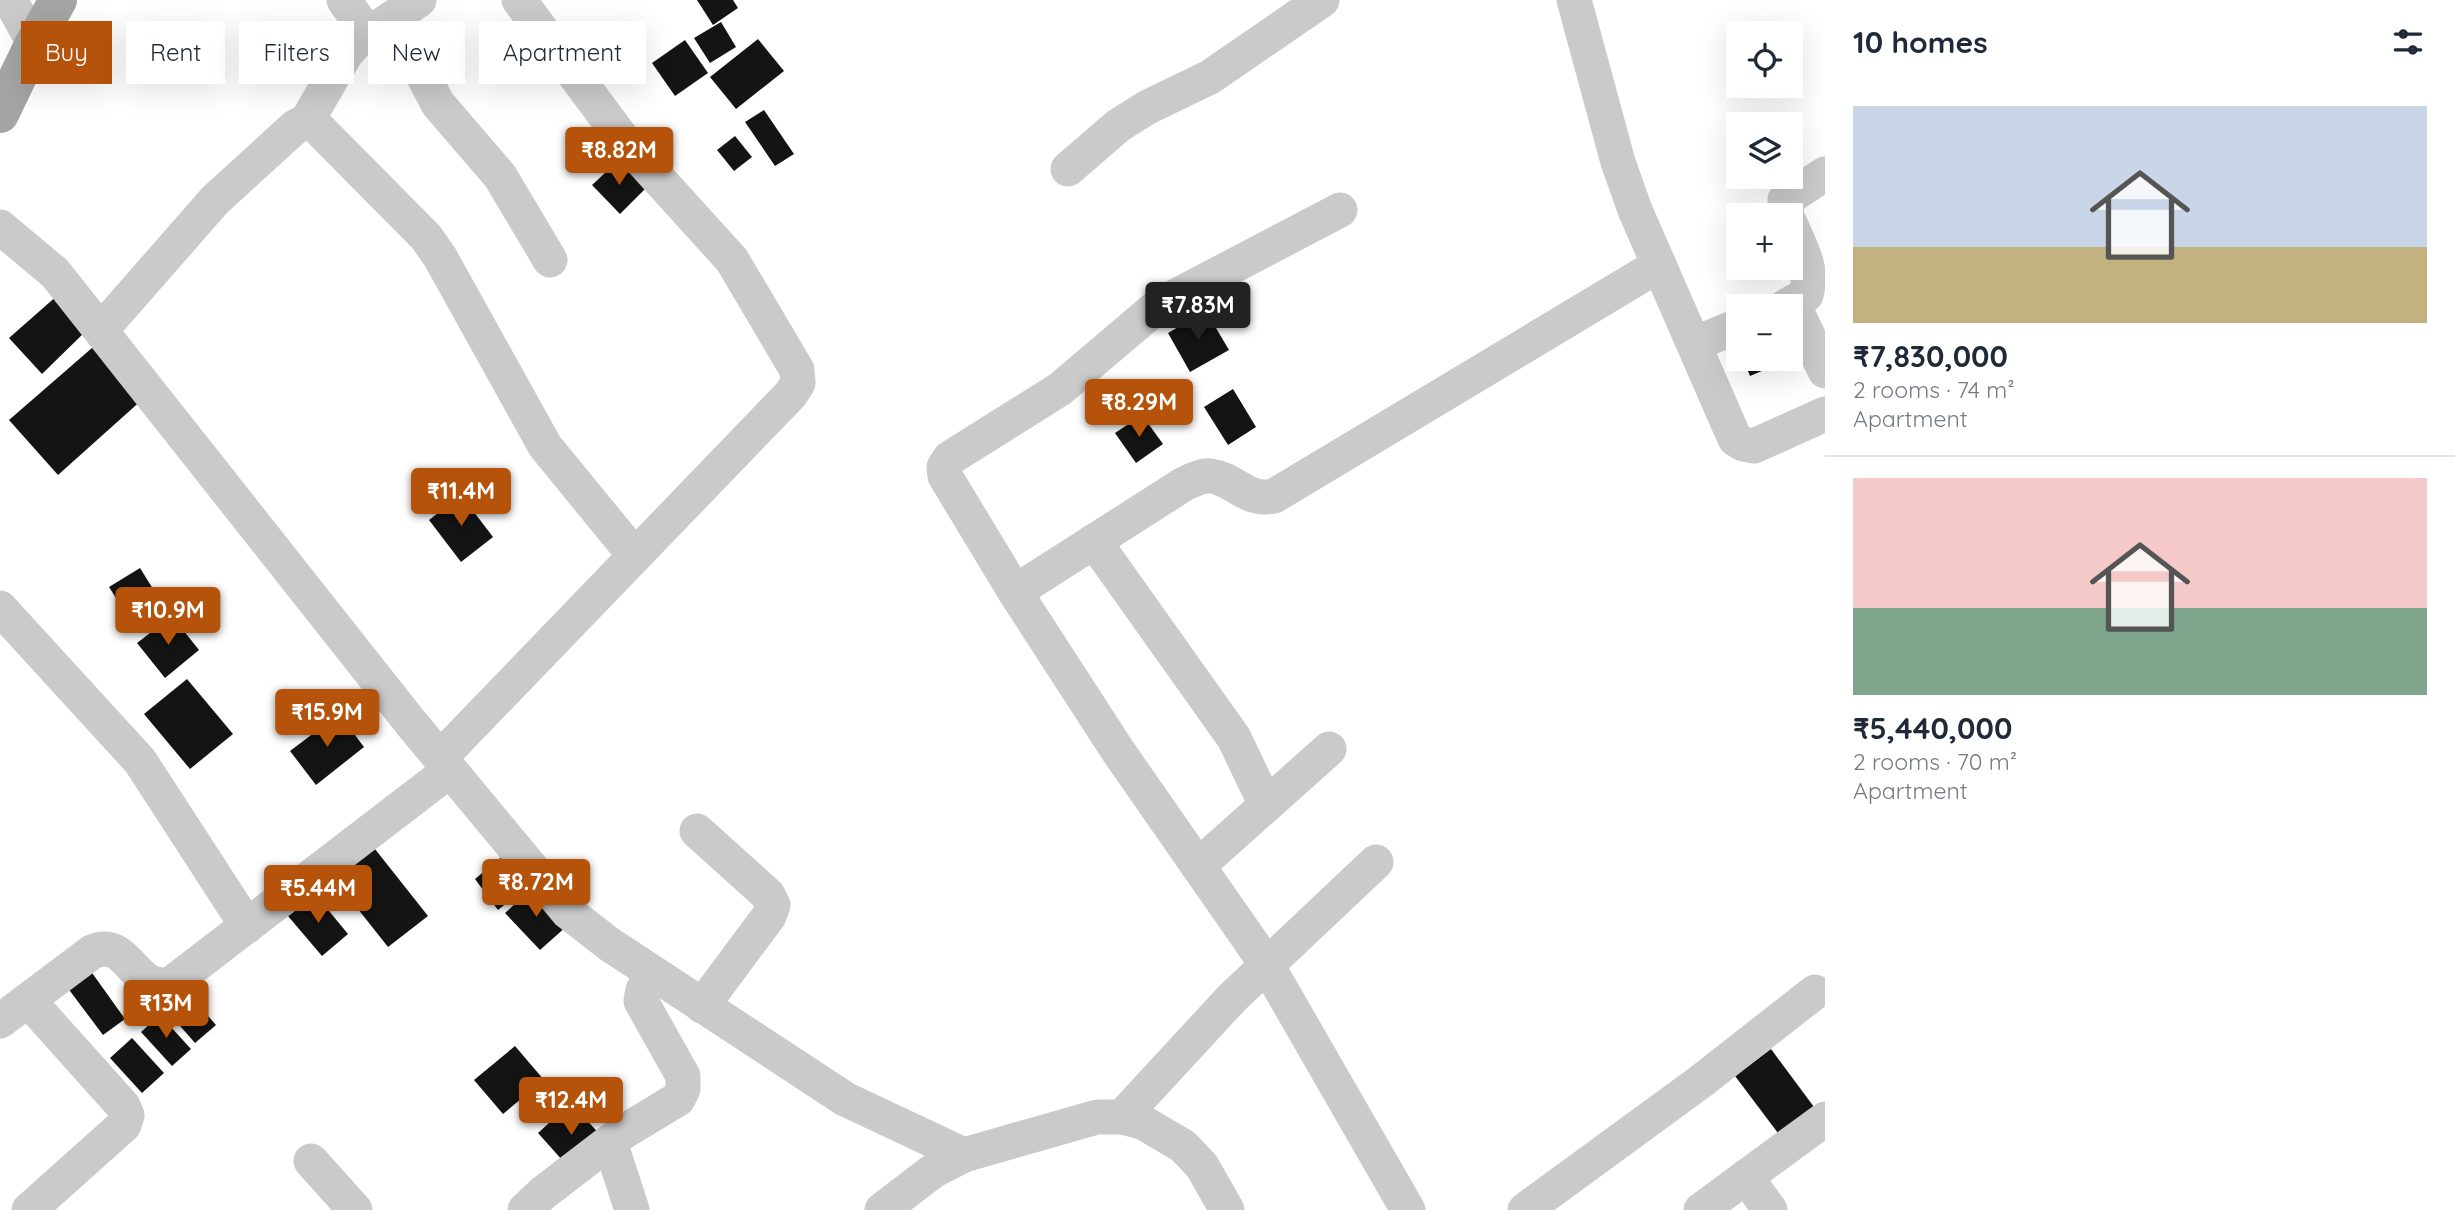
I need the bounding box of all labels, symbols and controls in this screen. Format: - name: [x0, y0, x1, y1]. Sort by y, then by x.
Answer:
- chip: Buy: [21, 21, 112, 84]
- chip: Rent: [126, 21, 225, 84]
- chip: Filters: [239, 21, 354, 84]
- chip: New: [368, 21, 465, 84]
- chip: Apartment: [479, 21, 646, 84]
- map controls: [1726, 21, 1803, 371]
- button: locate: [1726, 21, 1803, 98]
- text: 10 homes: [1853, 23, 1988, 61]
- icon: filters: [2389, 23, 2427, 61]
- button: layers: [1726, 112, 1803, 189]
- pin: ₹8.82M: [562, 128, 676, 187]
- text: ₹8.82M: [581, 135, 657, 164]
- icon: home: [2077, 152, 2203, 278]
- button: +: [1726, 203, 1803, 280]
- pin: ₹7.83M: [1141, 282, 1255, 342]
- text: ₹7.83M: [1161, 290, 1235, 319]
- button: −: [1726, 294, 1803, 371]
- text: ₹7,830,000: [1853, 337, 2008, 375]
- text: 2 rooms · 74 m²: [1853, 375, 2015, 404]
- pin: ₹8.29M: [1082, 380, 1196, 439]
- text: ₹8.29M: [1101, 387, 1177, 416]
- text: Apartment: [1853, 404, 1967, 433]
- pin: ₹11.4M: [404, 468, 518, 528]
- text: ₹11.4M: [427, 476, 495, 505]
- icon: home: [2077, 524, 2203, 650]
- pin: ₹10.9M: [111, 588, 225, 647]
- text: ₹10.9M: [131, 595, 205, 624]
- pin: ₹15.9M: [270, 690, 384, 749]
- text: ₹15.9M: [291, 697, 363, 726]
- text: ₹5,440,000: [1853, 709, 2012, 747]
- text: 2 rooms · 70 m²: [1853, 747, 2017, 776]
- text: Apartment: [1853, 776, 1967, 805]
- pin: ₹8.72M: [479, 860, 593, 919]
- pin: ₹5.44M: [261, 866, 375, 925]
- text: ₹8.72M: [498, 867, 574, 896]
- text: ₹5.44M: [280, 873, 356, 902]
- pin: ₹13M: [125, 981, 207, 1040]
- text: ₹13M: [140, 988, 192, 1017]
- pin: ₹12.4M: [514, 1078, 628, 1137]
- text: ₹12.4M: [535, 1085, 607, 1114]

